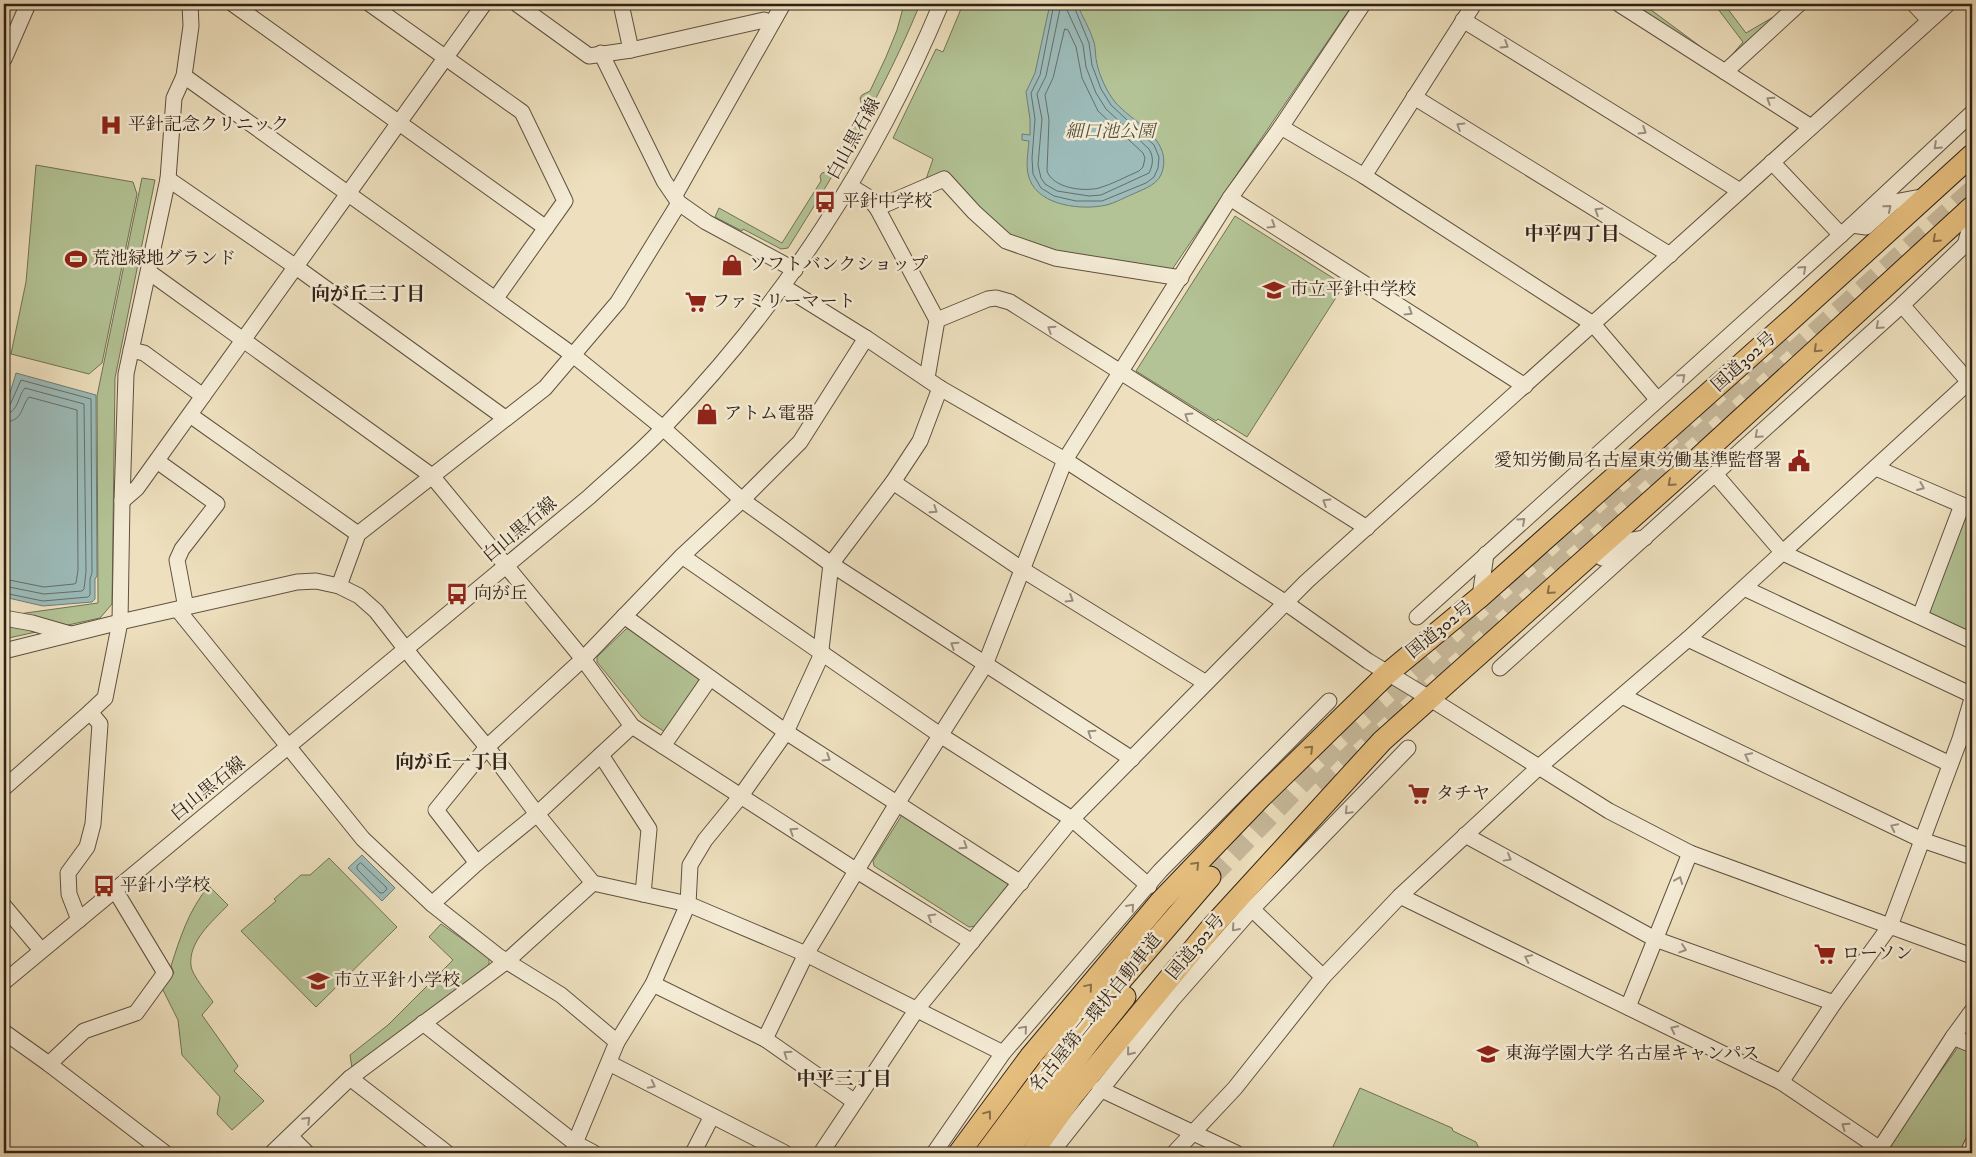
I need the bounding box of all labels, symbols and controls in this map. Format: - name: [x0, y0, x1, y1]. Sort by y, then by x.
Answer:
- one-way arrow: [1500, 39, 1509, 49]
- street label: 白山黒石線: [823, 94, 885, 184]
- one-way arrow: [1767, 97, 1776, 107]
- hospital icon: 平針記念クリニック: [98, 112, 124, 138]
- place label: 平針記念クリニック: [128, 114, 289, 136]
- park label: 細口池公園: [1065, 121, 1158, 143]
- one-way arrow: [1457, 122, 1466, 132]
- one-way arrow: [1638, 124, 1647, 134]
- one-way arrow: [1933, 140, 1942, 149]
- bus stop icon: 平針中学校: [812, 189, 838, 215]
- place label: 平針中学校: [842, 191, 932, 213]
- one-way arrow: [1882, 205, 1891, 214]
- one-way arrow: [1595, 208, 1604, 218]
- one-way arrow: [1266, 218, 1275, 228]
- district label: 中平四丁目: [1524, 223, 1620, 246]
- one-way arrow: [1933, 234, 1942, 243]
- sports icon: 荒池緑地グランド: [63, 246, 89, 272]
- place label: 荒池緑地グランド: [92, 248, 236, 270]
- shop icon: ソフトバンクショップ: [719, 252, 745, 278]
- place label: ソフトバンクショップ: [749, 254, 928, 276]
- one-way arrow: [1797, 266, 1806, 274]
- school or university icon: 市立平針中学校: [1261, 277, 1287, 303]
- place label: 市立平針中学校: [1290, 279, 1416, 301]
- district label: 向が丘三丁目: [311, 283, 425, 306]
- supermarket icon: ファミリーマート: [683, 289, 709, 315]
- place label: ファミリーマート: [712, 291, 856, 313]
- one-way arrow: [1403, 305, 1412, 315]
- one-way arrow: [1875, 320, 1884, 329]
- one-way arrow: [1048, 325, 1057, 335]
- street label: 国道302号: [1707, 327, 1781, 397]
- one-way arrow: [1813, 344, 1822, 353]
- one-way arrow: [1676, 374, 1685, 383]
- shop icon: アトム電器: [694, 401, 720, 427]
- place label: アトム電器: [724, 403, 814, 425]
- one-way arrow: [1185, 412, 1194, 422]
- one-way arrow: [1755, 429, 1764, 438]
- public building icon: 愛知労働局名古屋東労働基準監督署: [1786, 448, 1812, 474]
- place label: 愛知労働局名古屋東労働基準監督署: [1494, 450, 1782, 472]
- one-way arrow: [1668, 477, 1677, 486]
- one-way arrow: [1916, 480, 1925, 491]
- street label: 白山黒石線: [478, 493, 562, 567]
- one-way arrow: [1323, 498, 1332, 508]
- one-way arrow: [928, 504, 938, 513]
- one-way arrow: [1517, 518, 1526, 527]
- bus stop icon: 向が丘: [444, 581, 470, 607]
- place label: 向が丘: [474, 583, 528, 605]
- one-way arrow: [1546, 585, 1555, 594]
- one-way arrow: [1064, 592, 1073, 602]
- street label: 国道302号: [1402, 597, 1478, 663]
- one-way arrow: [951, 642, 960, 651]
- one-way arrow: [1087, 729, 1096, 739]
- one-way arrow: [1304, 746, 1313, 755]
- district label: 向が丘一丁目: [395, 751, 509, 774]
- street label: 白山黒石線: [166, 752, 250, 826]
- one-way arrow: [822, 752, 831, 761]
- one-way arrow: [1744, 752, 1753, 762]
- supermarket icon: タチヤ: [1406, 781, 1432, 807]
- place label: タチヤ: [1436, 783, 1490, 805]
- one-way arrow: [1345, 805, 1354, 814]
- one-way arrow: [1891, 823, 1900, 833]
- one-way arrow: [789, 827, 798, 837]
- one-way arrow: [959, 840, 968, 849]
- one-way arrow: [1502, 852, 1511, 862]
- one-way arrow: [1190, 861, 1199, 870]
- bus stop icon: 平針小学校: [91, 873, 117, 899]
- place label: 平針小学校: [120, 875, 210, 897]
- one-way arrow: [1673, 877, 1683, 885]
- one-way arrow: [1125, 903, 1134, 912]
- street label: 国道302号: [1162, 910, 1230, 984]
- one-way arrow: [927, 913, 936, 923]
- one-way arrow: [1232, 922, 1241, 931]
- street label: 名古屋第二環状自動車道: [1025, 929, 1167, 1097]
- supermarket icon: ローソン: [1812, 941, 1838, 967]
- one-way arrow: [1678, 943, 1686, 953]
- place label: ローソン: [1842, 943, 1913, 965]
- one-way arrow: [1524, 954, 1533, 964]
- school or university icon: 市立平針小学校: [305, 968, 331, 994]
- place label: 市立平針小学校: [334, 970, 460, 992]
- one-way arrow: [1083, 984, 1091, 993]
- one-way arrow: [1670, 1025, 1679, 1035]
- one-way arrow: [1019, 1026, 1028, 1035]
- school or university icon: 東海学園大学 名古屋キャンパス: [1475, 1041, 1501, 1067]
- place label: 東海学園大学 名古屋キャンパス: [1505, 1043, 1760, 1065]
- one-way arrow: [1128, 1046, 1136, 1055]
- one-way arrow: [783, 1051, 792, 1060]
- district label: 中平三丁目: [796, 1068, 892, 1091]
- one-way arrow: [647, 1079, 656, 1089]
- one-way arrow: [982, 1111, 990, 1120]
- one-way arrow: [301, 1117, 310, 1126]
- one-way arrow: [1841, 1123, 1851, 1132]

